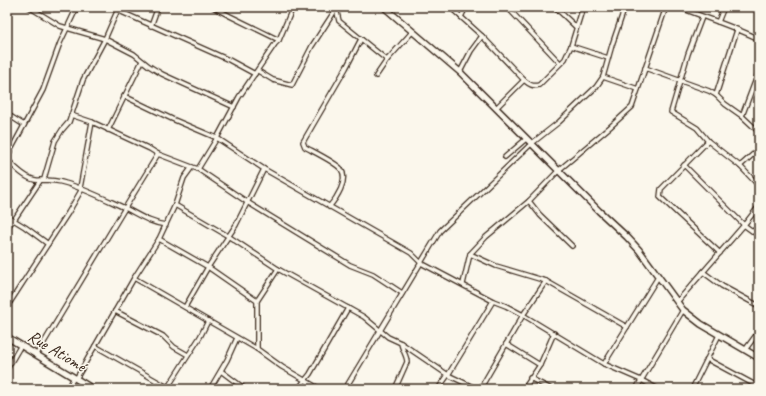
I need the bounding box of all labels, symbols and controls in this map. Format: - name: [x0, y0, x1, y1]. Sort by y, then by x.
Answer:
- street label: Rue Atiomé: [24, 326, 92, 378]

